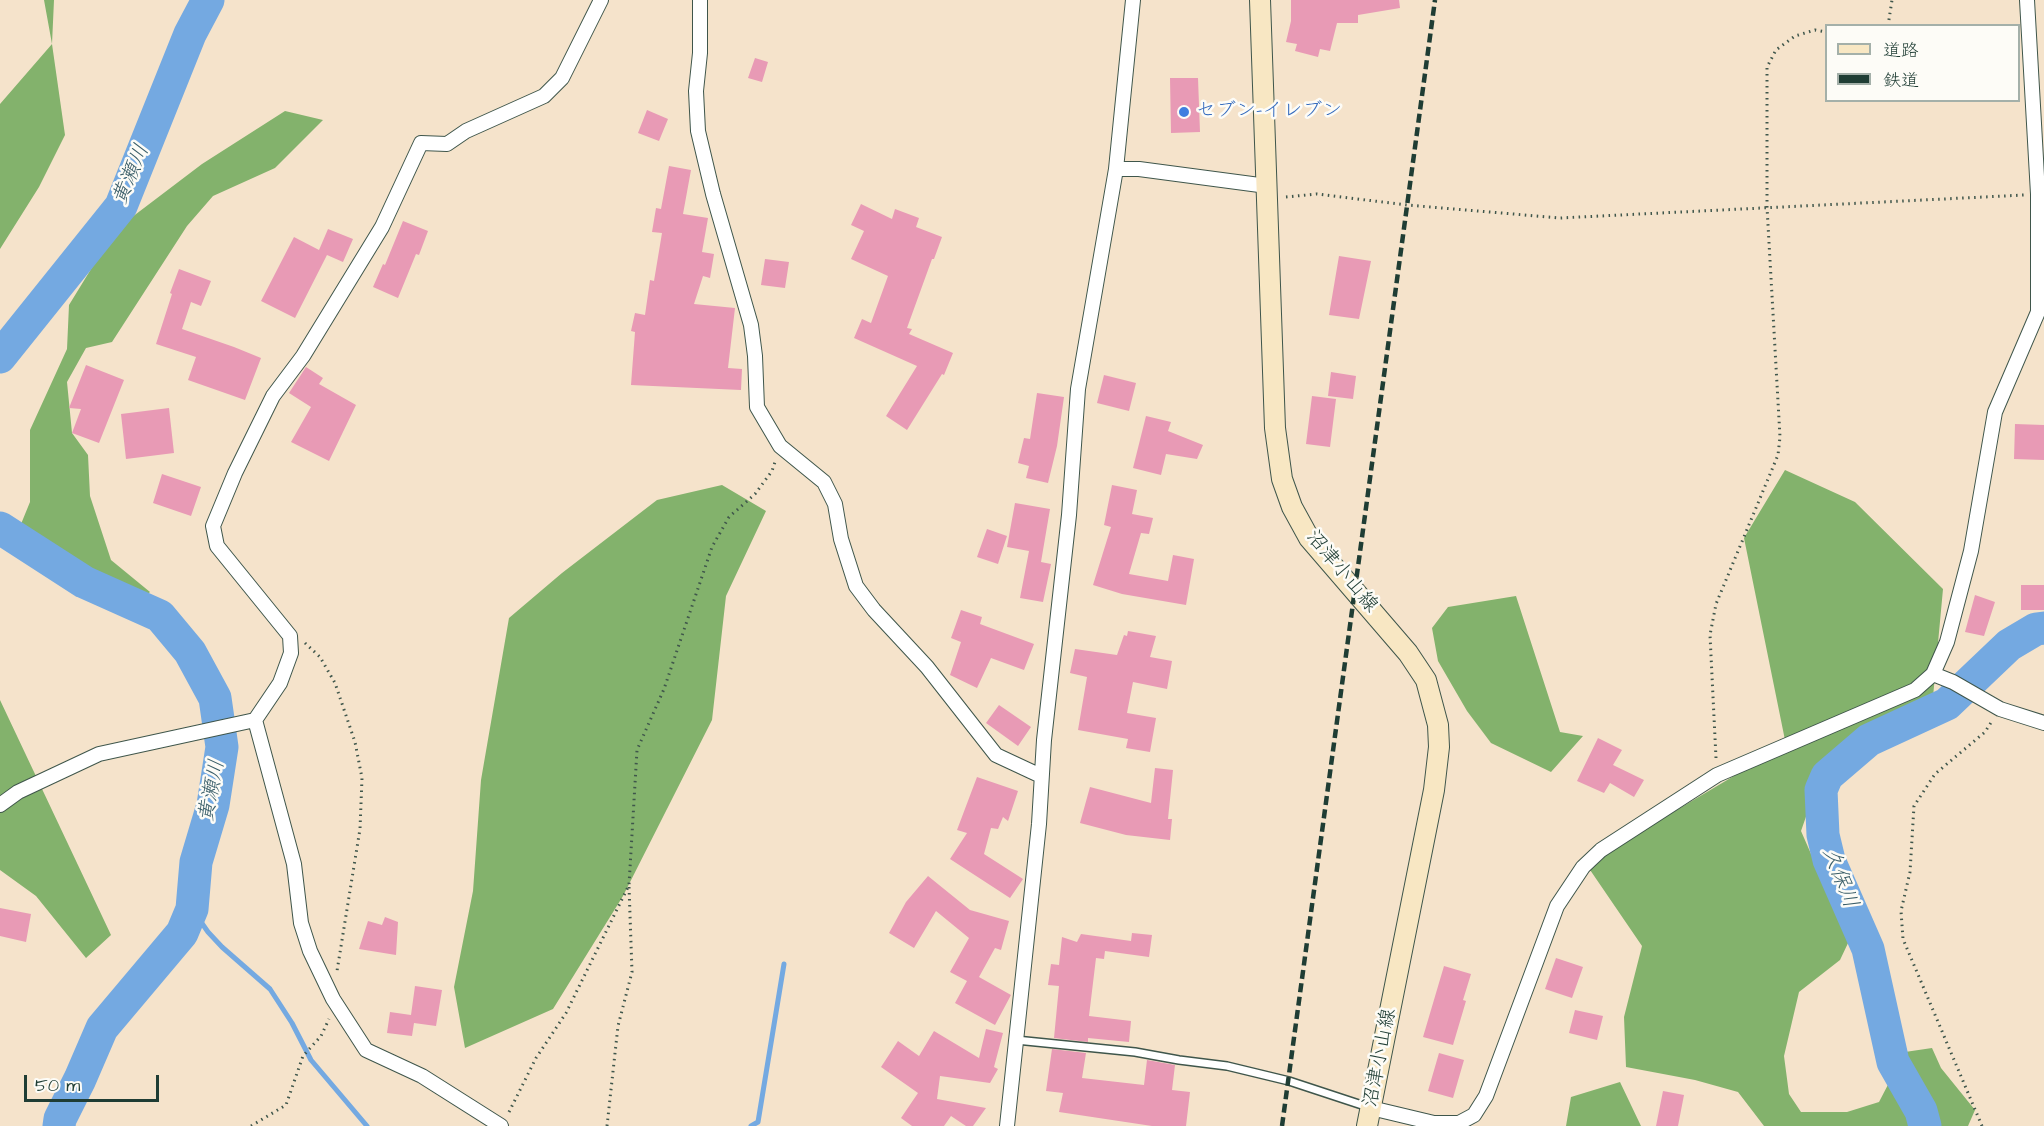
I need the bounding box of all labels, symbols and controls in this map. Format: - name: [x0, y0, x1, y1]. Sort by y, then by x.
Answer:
- legend: [1825, 24, 2020, 102]
- text: 道路: [1883, 38, 1919, 63]
- text: 鉄道: [1883, 68, 1919, 93]
- place label: セブン-イレブン: [1196, 100, 1342, 124]
- marker: セブン-イレブン: [1177, 105, 1191, 119]
- water label: 黄瀬川: [108, 141, 156, 209]
- street label: 沼津小山線: [1300, 526, 1382, 618]
- water label: 黄瀬川: [195, 758, 231, 824]
- water label: 久保川: [1816, 844, 1862, 912]
- street label: 沼津小山線: [1360, 1007, 1402, 1109]
- scale bar: [27, 1063, 162, 1101]
- text: 50 m: [35, 1073, 80, 1098]

